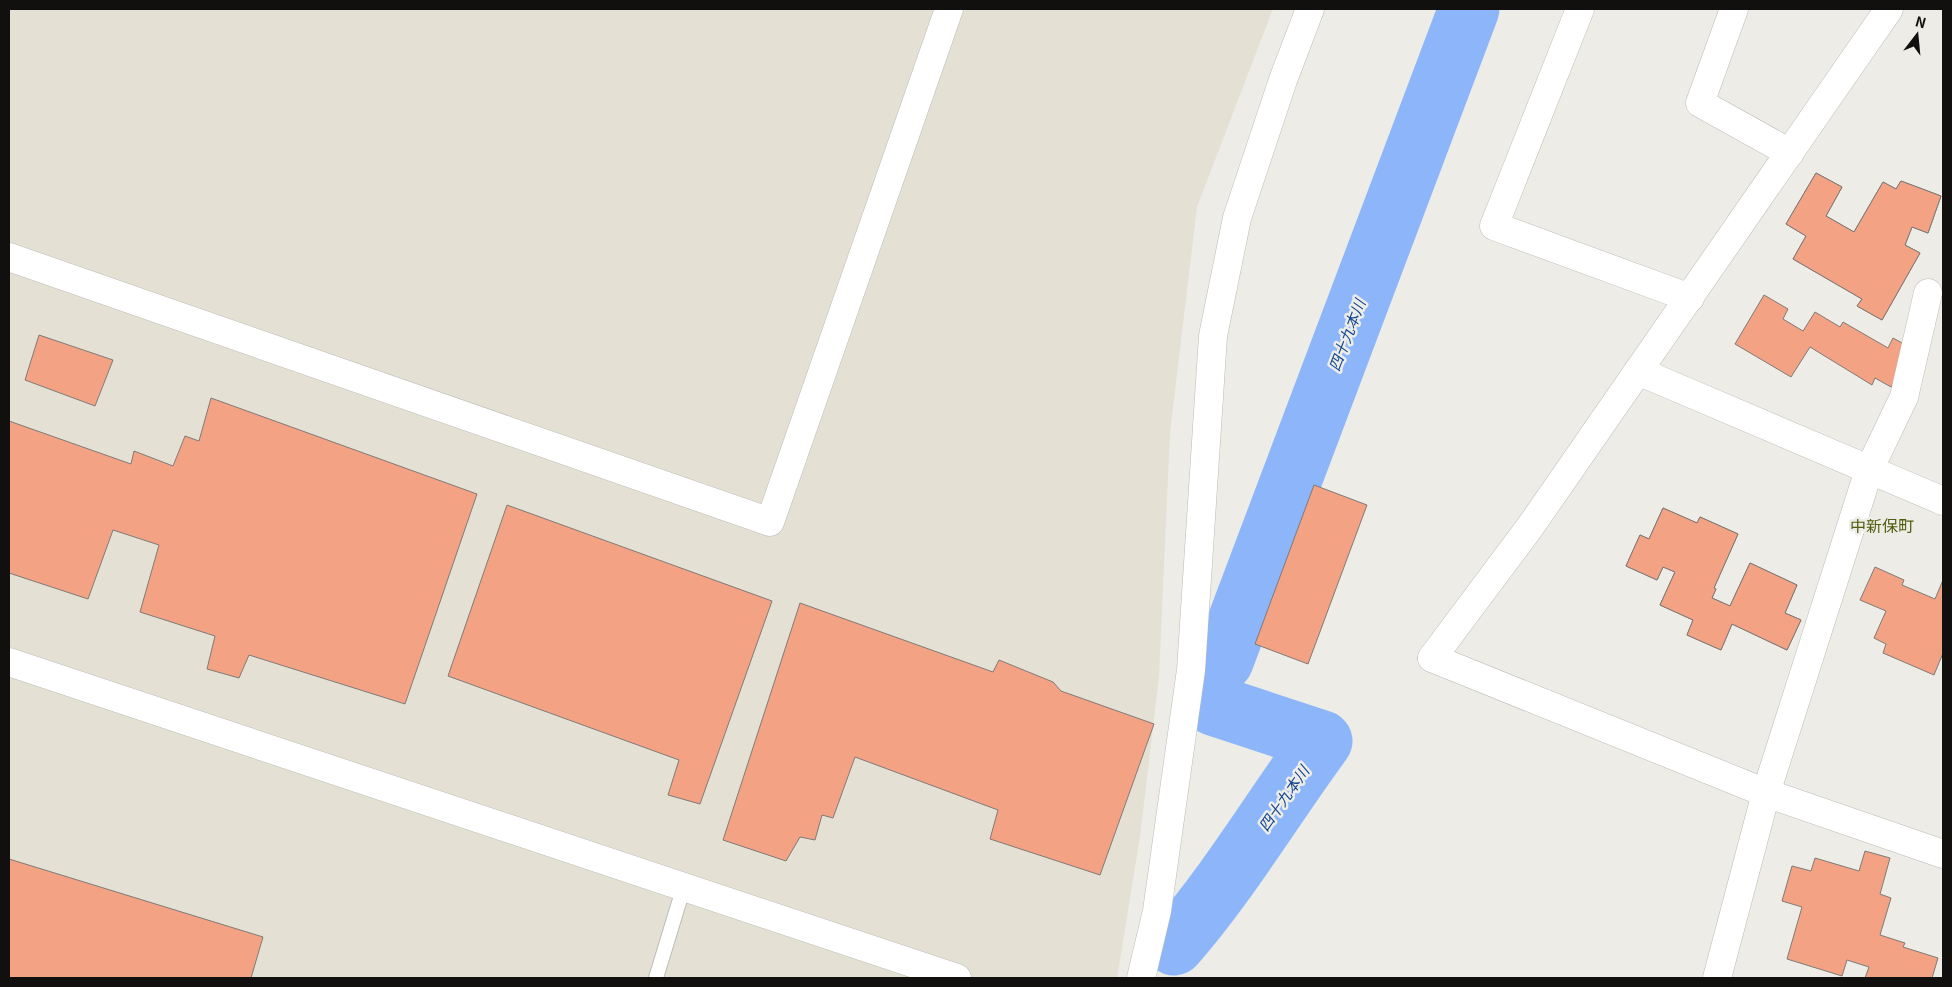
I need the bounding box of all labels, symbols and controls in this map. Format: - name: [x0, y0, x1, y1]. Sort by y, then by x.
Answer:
- north arrow: [1892, 10, 1942, 60]
- text: N: [1913, 10, 1929, 33]
- water label: 四十九本川: [1323, 294, 1370, 374]
- district label: 中新保町: [1850, 513, 1914, 537]
- water label: 四十九本川: [1253, 760, 1314, 835]

